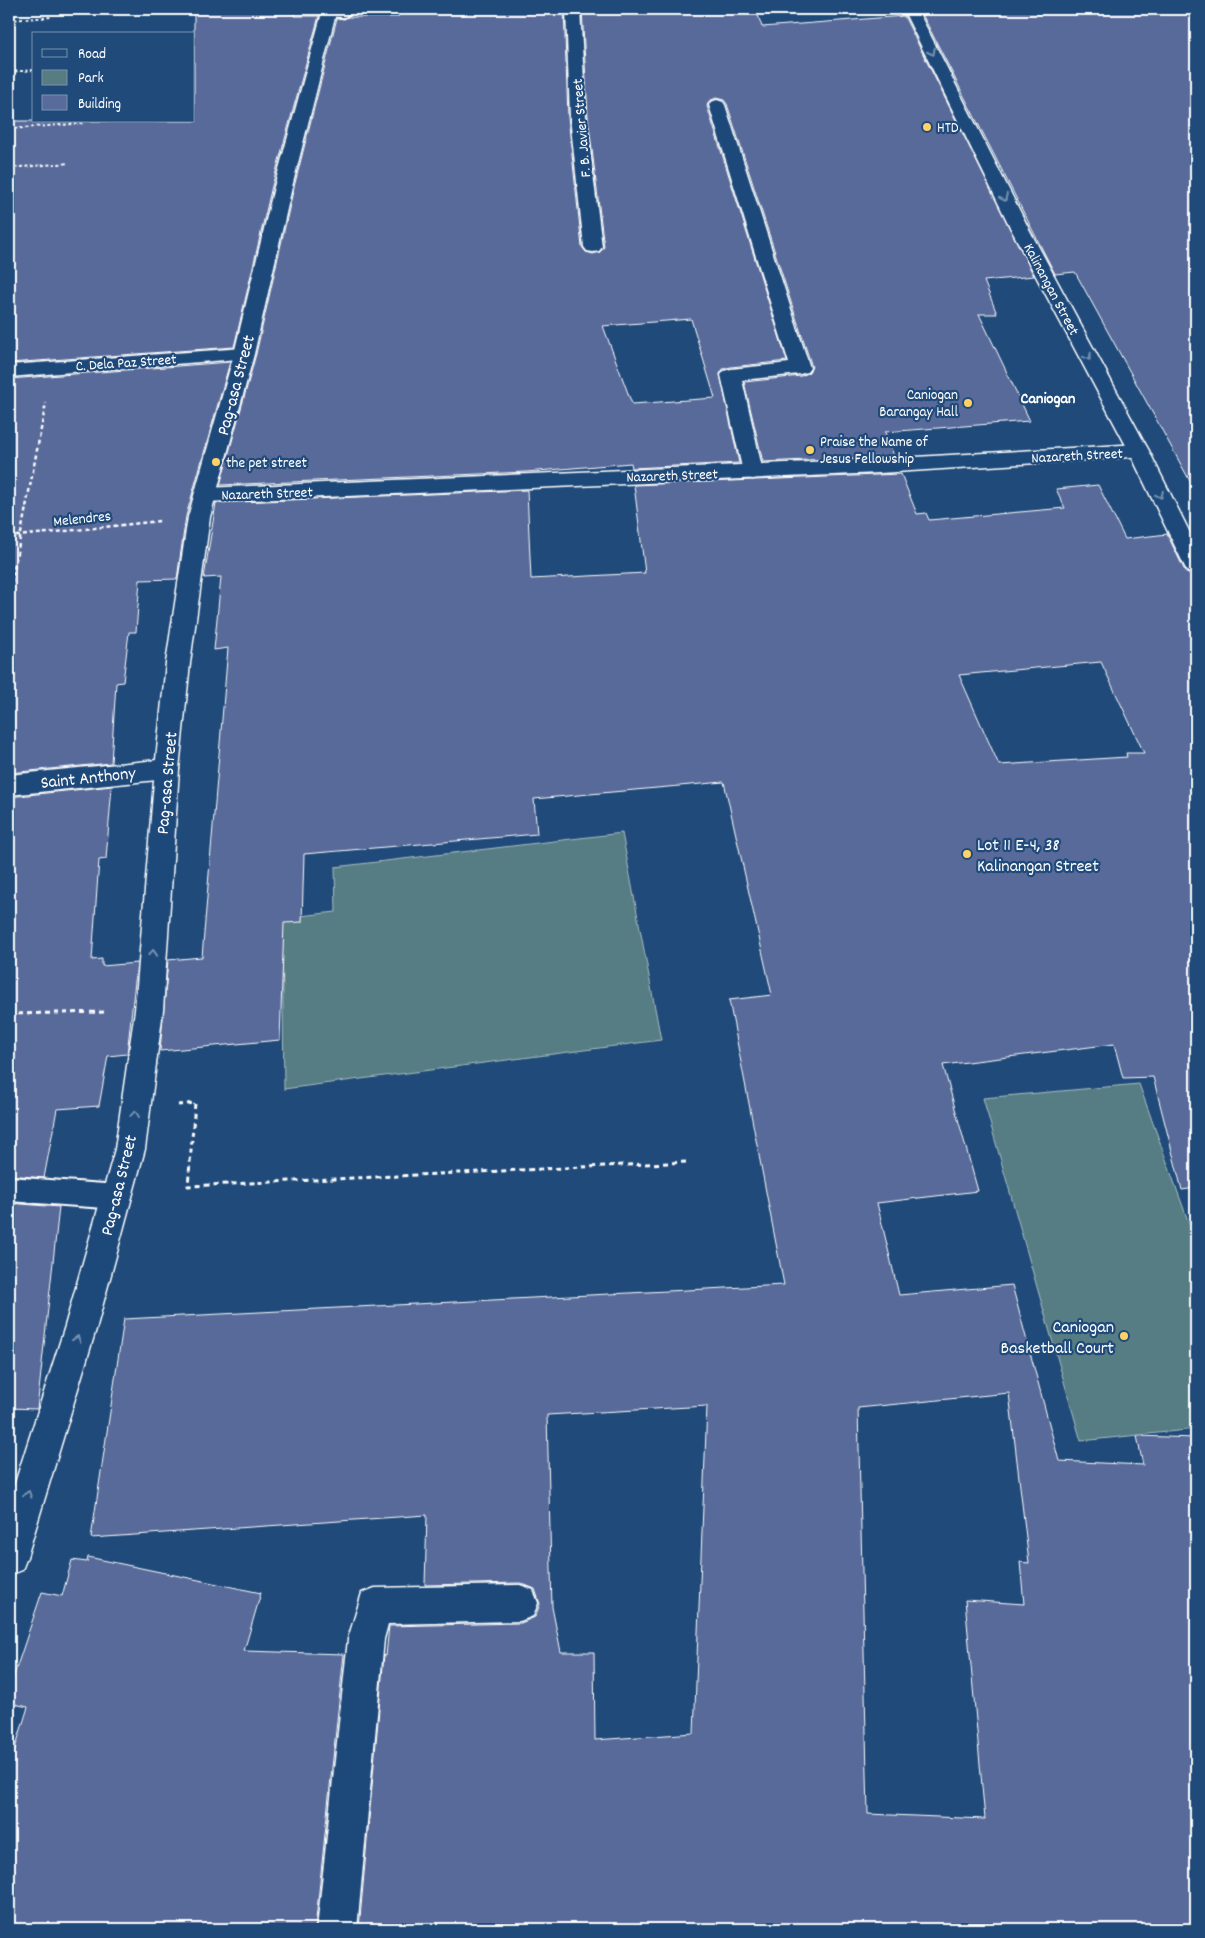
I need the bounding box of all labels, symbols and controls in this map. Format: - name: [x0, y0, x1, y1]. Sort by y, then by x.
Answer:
- legend: [32, 32, 195, 122]
- text: Road: [78, 44, 106, 66]
- one-way arrow: [926, 47, 936, 56]
- text: Park: [78, 68, 104, 90]
- street label: F. B. Javier Street: [568, 77, 598, 178]
- text: Building: [78, 94, 121, 116]
- place label: HTD: [937, 118, 959, 140]
- marker: HTD: [921, 121, 933, 133]
- one-way arrow: [998, 193, 1008, 202]
- street label: Kalinangan Street: [1017, 240, 1084, 340]
- street label: Pag-asa Street: [212, 332, 263, 439]
- street label: C. Dela Paz Street: [75, 349, 178, 378]
- one-way arrow: [1082, 352, 1092, 361]
- place label: Caniogan Barangay Hall: [879, 385, 958, 424]
- district label: Caniogan: [1021, 388, 1075, 411]
- marker: Caniogan Barangay Hall: [962, 397, 974, 409]
- place label: Praise the Name of Jesus Fellowship: [820, 432, 928, 471]
- marker: Praise the Name of Jesus Fellowship: [804, 444, 816, 456]
- street label: Nazareth Street: [1031, 444, 1124, 470]
- place label: the pet street: [226, 453, 308, 475]
- marker: the pet street: [210, 456, 222, 468]
- street label: Nazareth Street: [626, 464, 719, 490]
- street label: Nazareth Street: [221, 482, 314, 508]
- one-way arrow: [1154, 489, 1164, 498]
- street label: Melendres: [52, 506, 112, 534]
- street label: Pag-asa Street: [152, 730, 185, 836]
- street label: Saint Anthony: [40, 762, 138, 797]
- place label: Lot 11 E-4, 38 Kalinangan Street: [977, 834, 1099, 880]
- marker: Lot 11 E-4, 38 Kalinangan Street: [961, 848, 973, 860]
- one-way arrow: [148, 948, 159, 956]
- one-way arrow: [129, 1110, 140, 1118]
- street label: Pag-asa Street: [96, 1132, 145, 1239]
- place label: Caniogan Basketball Court: [1001, 1316, 1114, 1362]
- marker: Caniogan Basketball Court: [1118, 1330, 1130, 1342]
- one-way arrow: [71, 1335, 81, 1343]
- one-way arrow: [23, 1490, 33, 1499]

